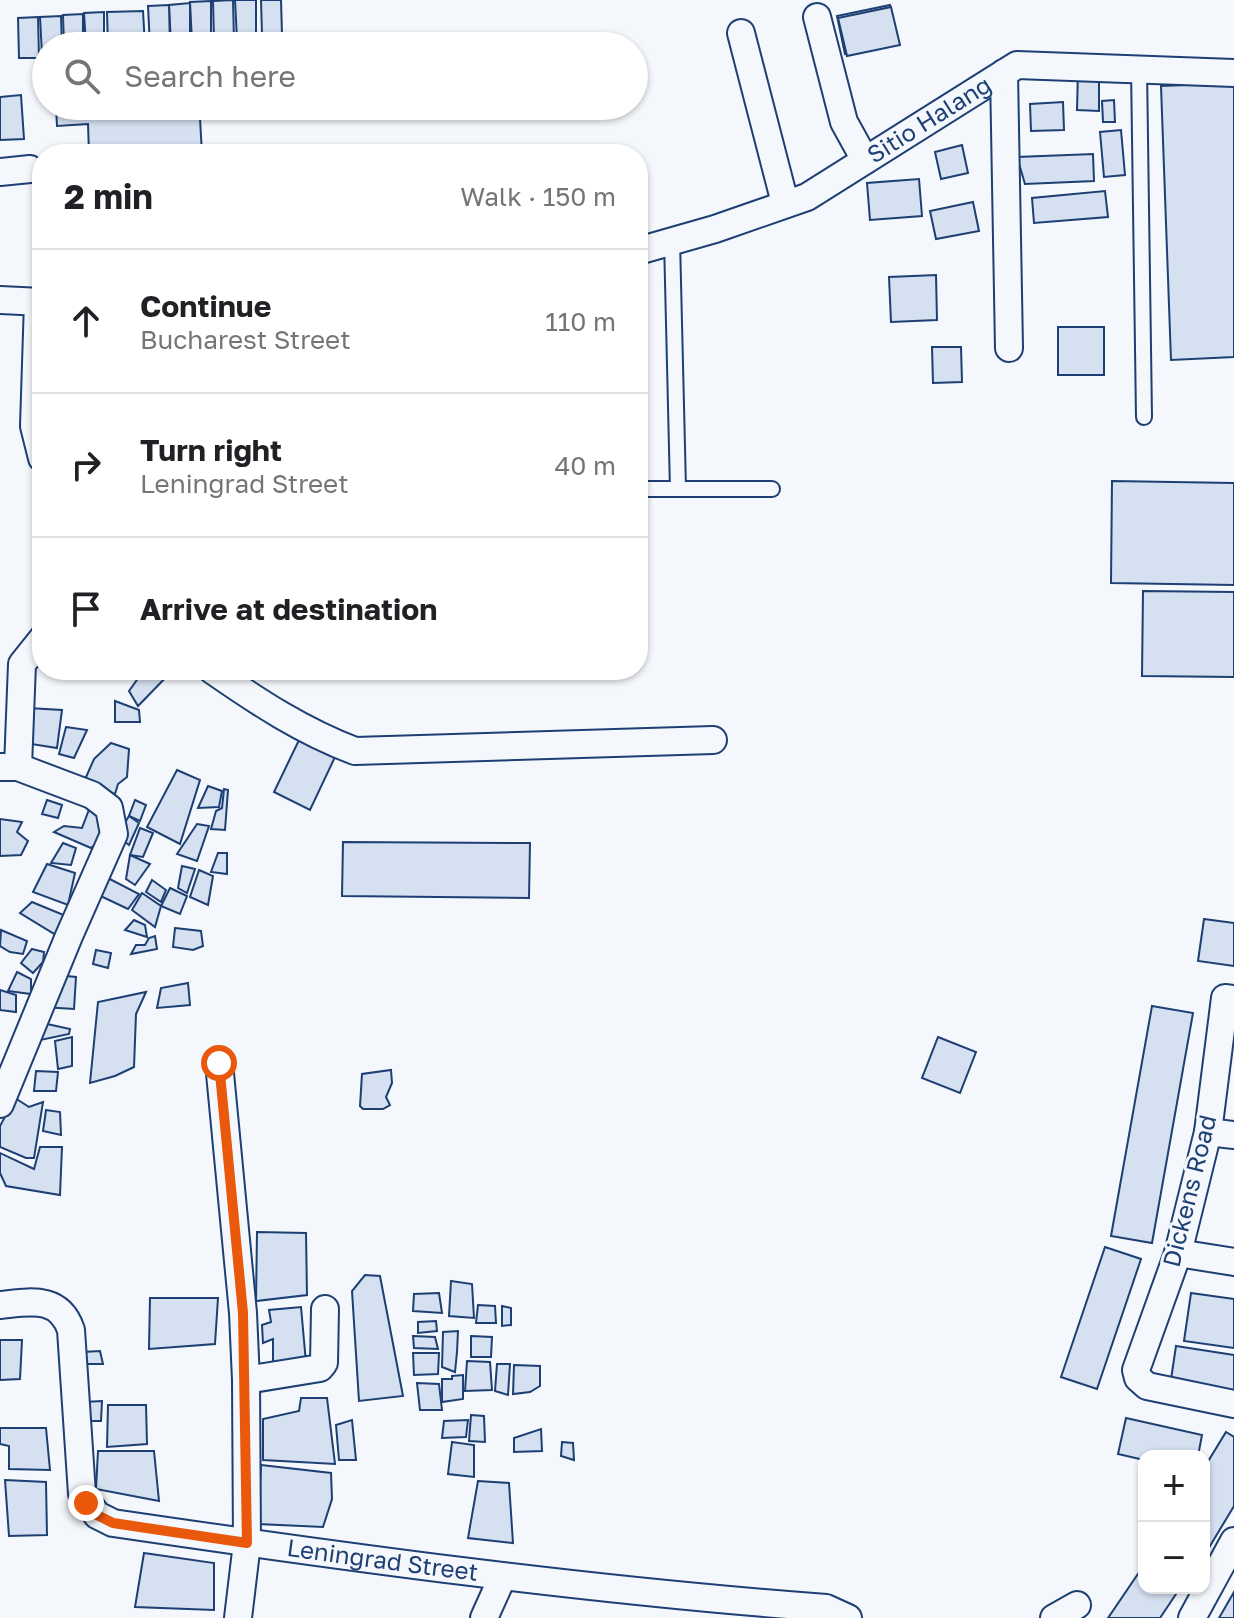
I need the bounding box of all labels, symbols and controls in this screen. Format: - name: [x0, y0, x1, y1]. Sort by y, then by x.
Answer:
- search box: [32, 32, 648, 120]
- icon: search: [60, 54, 104, 98]
- text: Search here: [124, 58, 296, 94]
- street label: Sitio Halang: [861, 69, 996, 169]
- text: 2 min: [64, 176, 153, 216]
- text: Walk · 150 m: [460, 181, 616, 212]
- text: Continue: [140, 288, 271, 324]
- icon: ahead: [64, 299, 108, 343]
- text: 110 m: [545, 306, 616, 337]
- text: Bucharest Street: [140, 324, 351, 355]
- text: Turn right: [140, 432, 282, 468]
- icon: right: [64, 443, 108, 487]
- text: 40 m: [555, 450, 616, 481]
- text: Leningrad Street: [140, 468, 349, 499]
- icon: arrive: [64, 587, 108, 631]
- text: Arrive at destination: [140, 591, 437, 627]
- route start: [201, 1045, 237, 1081]
- street label: Dickens Road: [1156, 1112, 1221, 1270]
- map controls: [1138, 1450, 1210, 1594]
- button: +: [1138, 1450, 1210, 1522]
- route end: [68, 1485, 104, 1521]
- button: −: [1138, 1522, 1210, 1594]
- street label: Leningrad Street: [285, 1532, 480, 1586]

